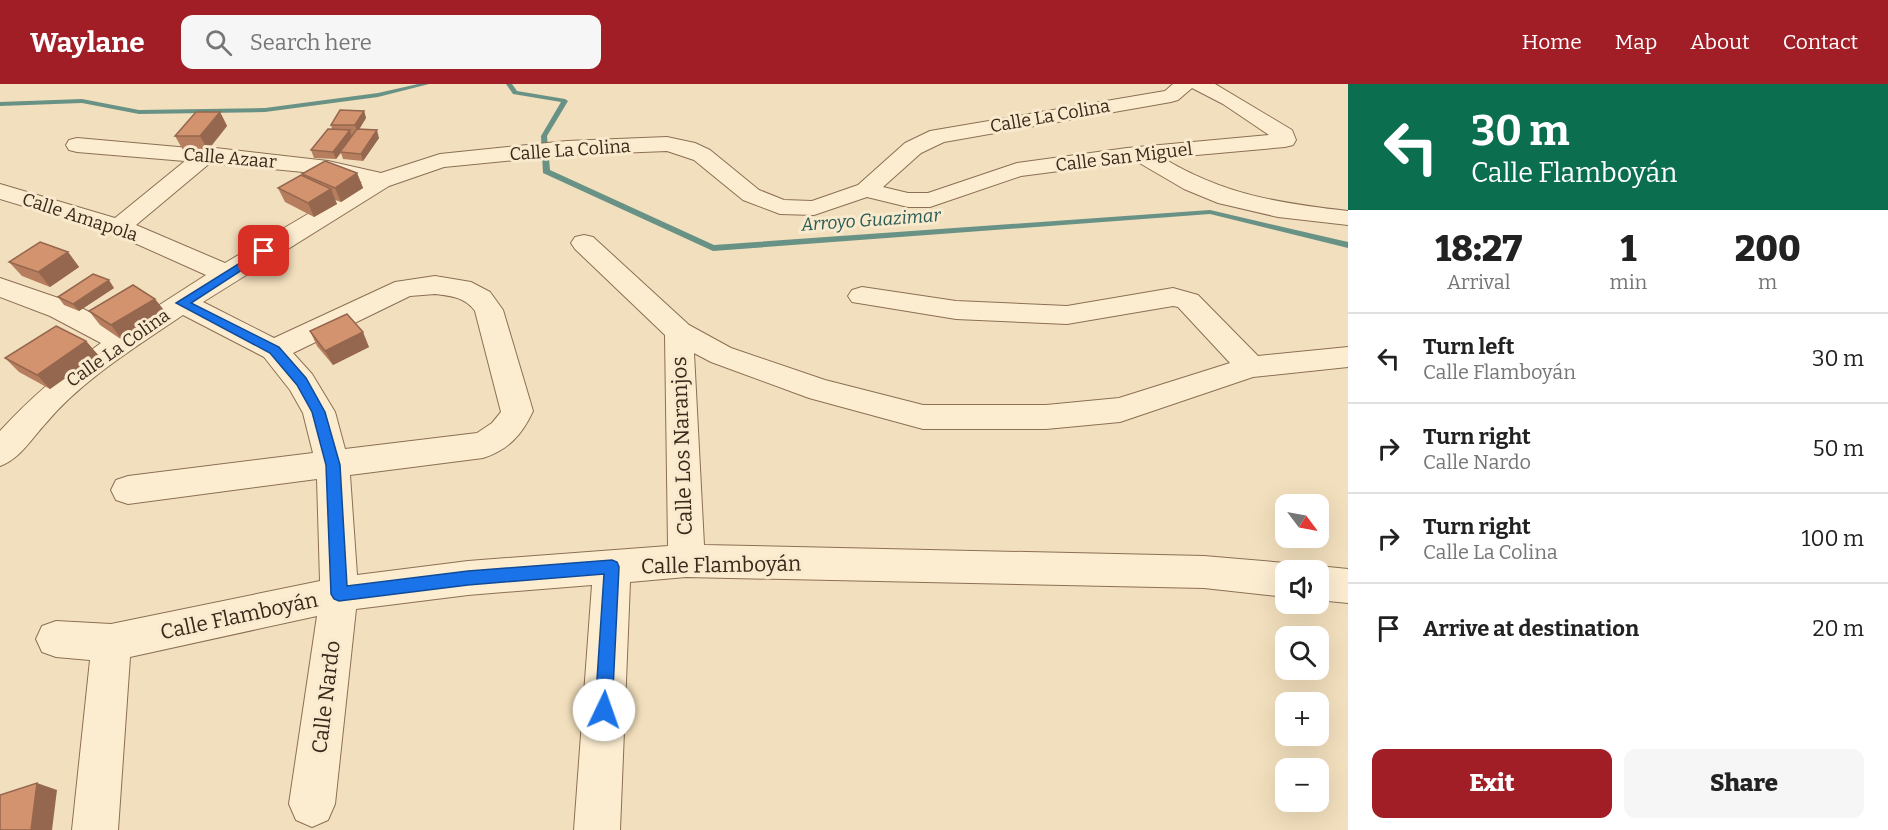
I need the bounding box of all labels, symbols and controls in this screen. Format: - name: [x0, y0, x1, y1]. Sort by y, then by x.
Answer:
- search box: [181, 15, 601, 69]
- text: Waylane: [30, 26, 145, 59]
- icon: search: [202, 26, 235, 59]
- text: Search here: [250, 29, 372, 56]
- text: Home: [1522, 29, 1582, 55]
- text: Map: [1615, 29, 1657, 55]
- text: About: [1690, 29, 1750, 55]
- text: Contact: [1783, 29, 1858, 55]
- street label: Calle La Colina: [988, 95, 1112, 137]
- text: 30 m: [1471, 106, 1570, 156]
- icon: left: [1372, 108, 1450, 186]
- street label: Calle La Colina: [509, 135, 631, 165]
- street label: Calle San Miguel: [1054, 138, 1194, 176]
- street label: Calle Azaar: [182, 143, 278, 173]
- text: Calle Flamboyán: [1471, 157, 1677, 189]
- street label: Calle Amapola: [19, 188, 141, 246]
- water label: Arroyo Guazimar: [800, 204, 942, 236]
- pin: [238, 225, 289, 276]
- text: 18:27: [1435, 227, 1522, 271]
- text: 1: [1620, 227, 1636, 271]
- text: 200: [1735, 227, 1801, 271]
- icon: arrive: [247, 234, 280, 267]
- text: Arrival: [1447, 270, 1510, 294]
- text: min: [1610, 270, 1647, 294]
- text: m: [1758, 270, 1777, 294]
- street label: Calle La Colina: [62, 304, 174, 392]
- text: Turn left: [1423, 333, 1515, 360]
- icon: left: [1372, 342, 1405, 375]
- text: 30 m: [1812, 345, 1864, 372]
- street label: Calle Los Naranjos: [666, 356, 698, 536]
- text: Calle Flamboyán: [1423, 360, 1576, 384]
- text: Turn right: [1423, 423, 1531, 450]
- icon: right: [1372, 432, 1405, 465]
- text: 50 m: [1813, 435, 1864, 462]
- text: Calle Nardo: [1423, 450, 1531, 474]
- north arrow: [1275, 494, 1329, 548]
- map controls: [1275, 494, 1329, 812]
- text: Turn right: [1423, 513, 1531, 540]
- icon: right: [1372, 522, 1405, 555]
- text: 100 m: [1801, 525, 1864, 552]
- text: Calle La Colina: [1423, 540, 1558, 564]
- street label: Calle Flamboyán: [641, 551, 801, 579]
- button: sound: [1275, 560, 1329, 614]
- street label: Calle Flamboyán: [158, 587, 320, 645]
- icon: arrive: [1372, 612, 1405, 645]
- text: Arrive at destination: [1423, 615, 1639, 642]
- text: 20 m: [1813, 615, 1864, 642]
- button: search: [1275, 626, 1329, 680]
- street label: Calle Nardo: [306, 639, 346, 755]
- position arrow: [572, 678, 636, 742]
- button: +: [1275, 692, 1329, 746]
- button: Exit: [1372, 749, 1612, 818]
- button: Share: [1624, 749, 1864, 818]
- button: −: [1275, 758, 1329, 812]

